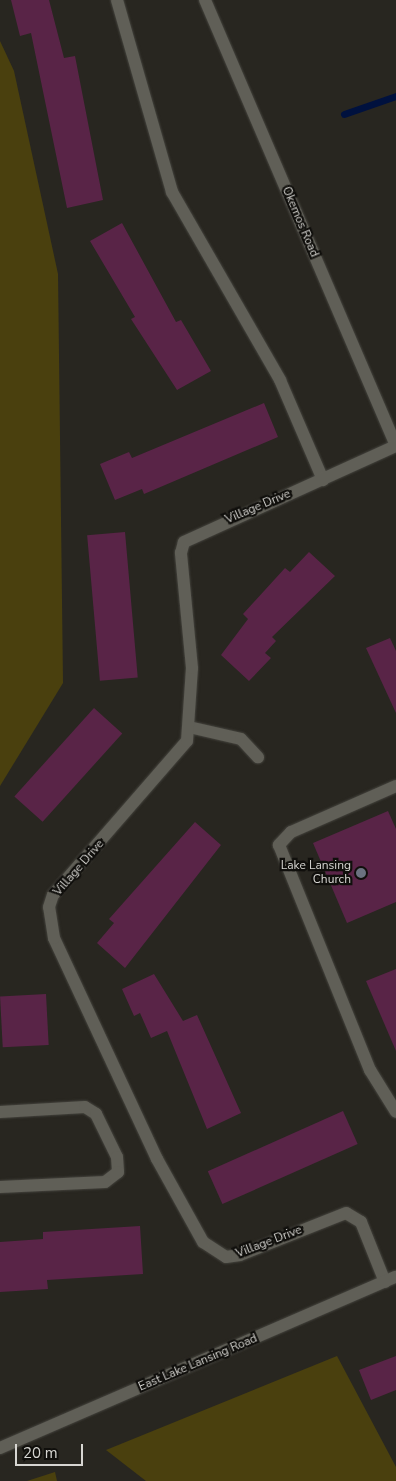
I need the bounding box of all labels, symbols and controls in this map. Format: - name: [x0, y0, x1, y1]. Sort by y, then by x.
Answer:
- street label: Okemos Road: [279, 185, 321, 259]
- street label: Village Drive: [223, 487, 293, 527]
- street label: Village Drive: [51, 837, 107, 899]
- place label: Lake Lansing Church: [281, 859, 351, 887]
- marker: Lake Lansing Church: [355, 867, 367, 879]
- street label: Village Drive: [234, 1223, 304, 1261]
- street label: East Lake Lansing Road: [136, 1331, 260, 1395]
- scale bar: [18, 1434, 85, 1466]
- text: 20 m: [23, 1443, 58, 1463]

